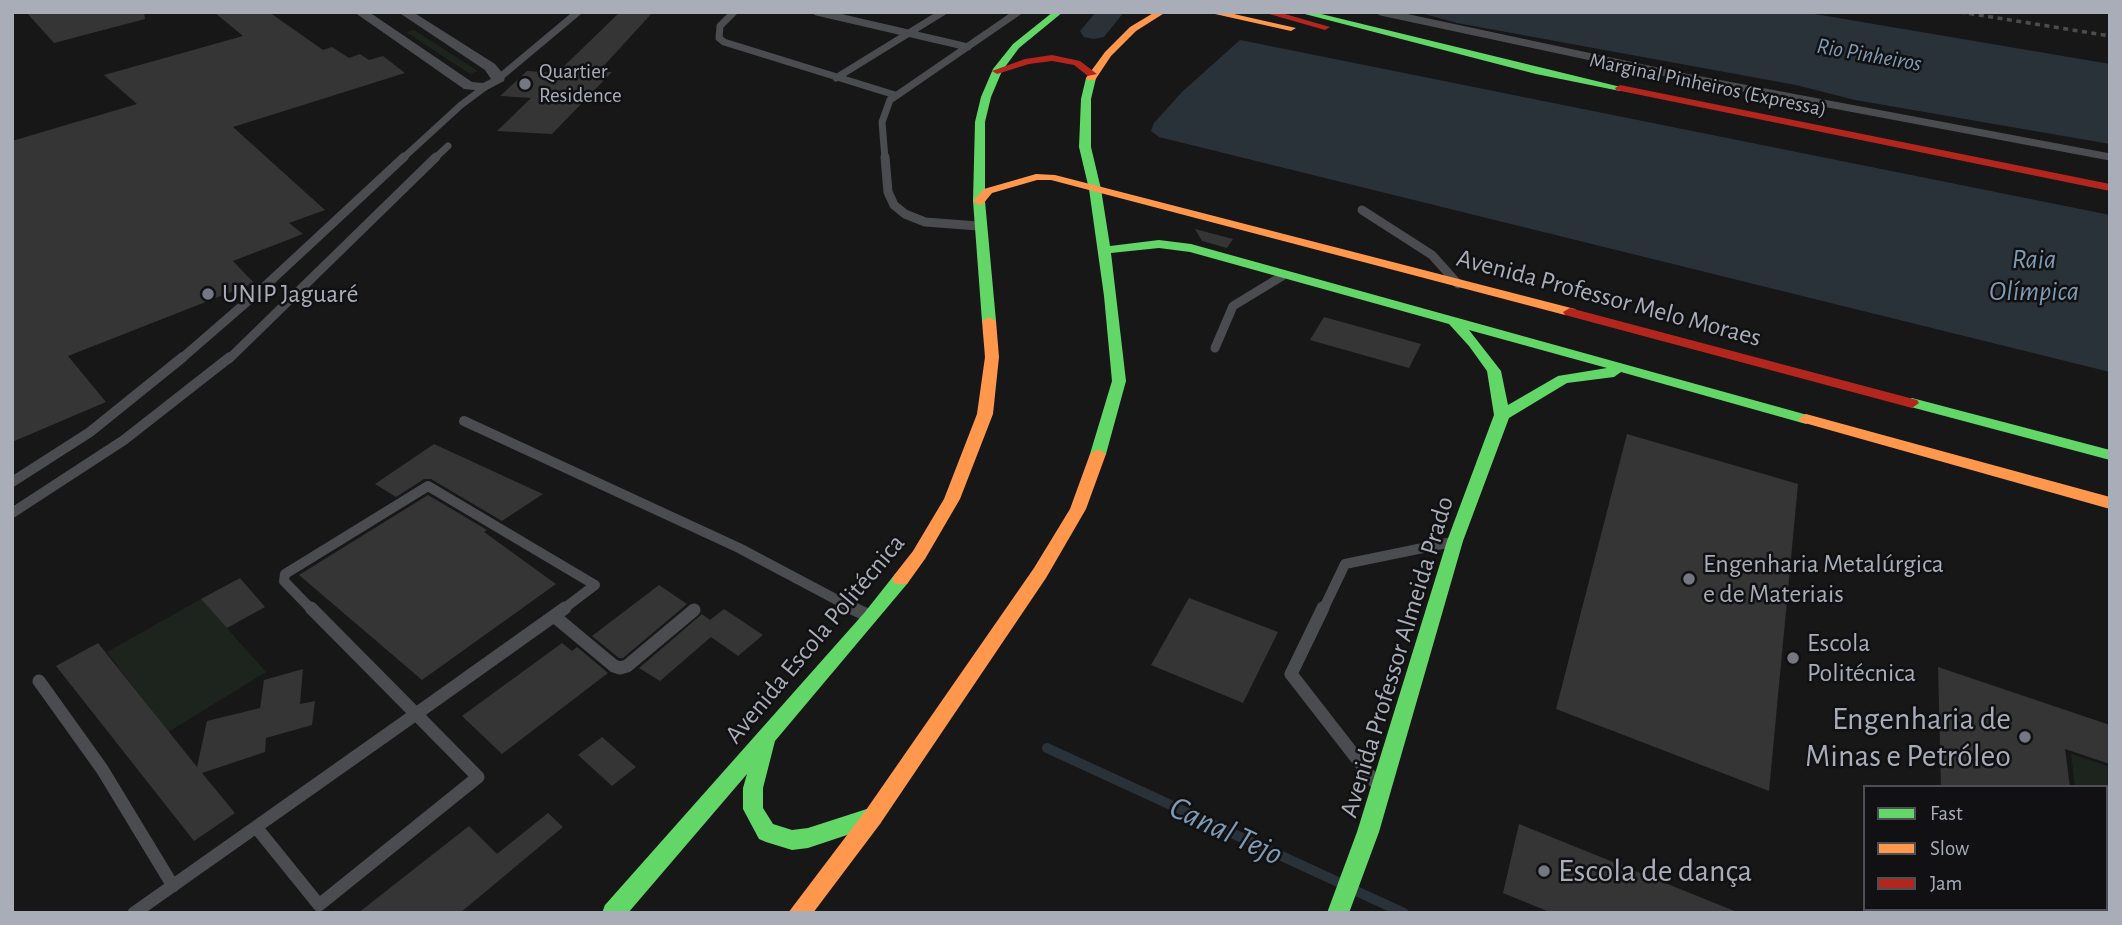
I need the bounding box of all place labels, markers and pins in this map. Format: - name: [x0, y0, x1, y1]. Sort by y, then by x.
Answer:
- place label: Quartier Residence: [539, 59, 622, 109]
- marker: Quartier Residence: [517, 76, 533, 92]
- place label: UNIP Jaguaré: [222, 278, 358, 310]
- marker: UNIP Jaguaré: [200, 286, 216, 302]
- place label: Engenharia Metalúrgica e de Materiais: [1703, 548, 1944, 610]
- marker: Engenharia Metalúrgica e de Materiais: [1681, 571, 1697, 587]
- place label: Escola Politécnica: [1807, 627, 1916, 688]
- marker: Escola Politécnica: [1785, 650, 1801, 666]
- place label: Engenharia de Minas e Petróleo: [1805, 700, 2011, 775]
- marker: Engenharia de Minas e Petróleo: [2017, 729, 2033, 745]
- place label: Escola de dança: [1558, 852, 1752, 890]
- marker: Escola de dança: [1536, 863, 1552, 879]

